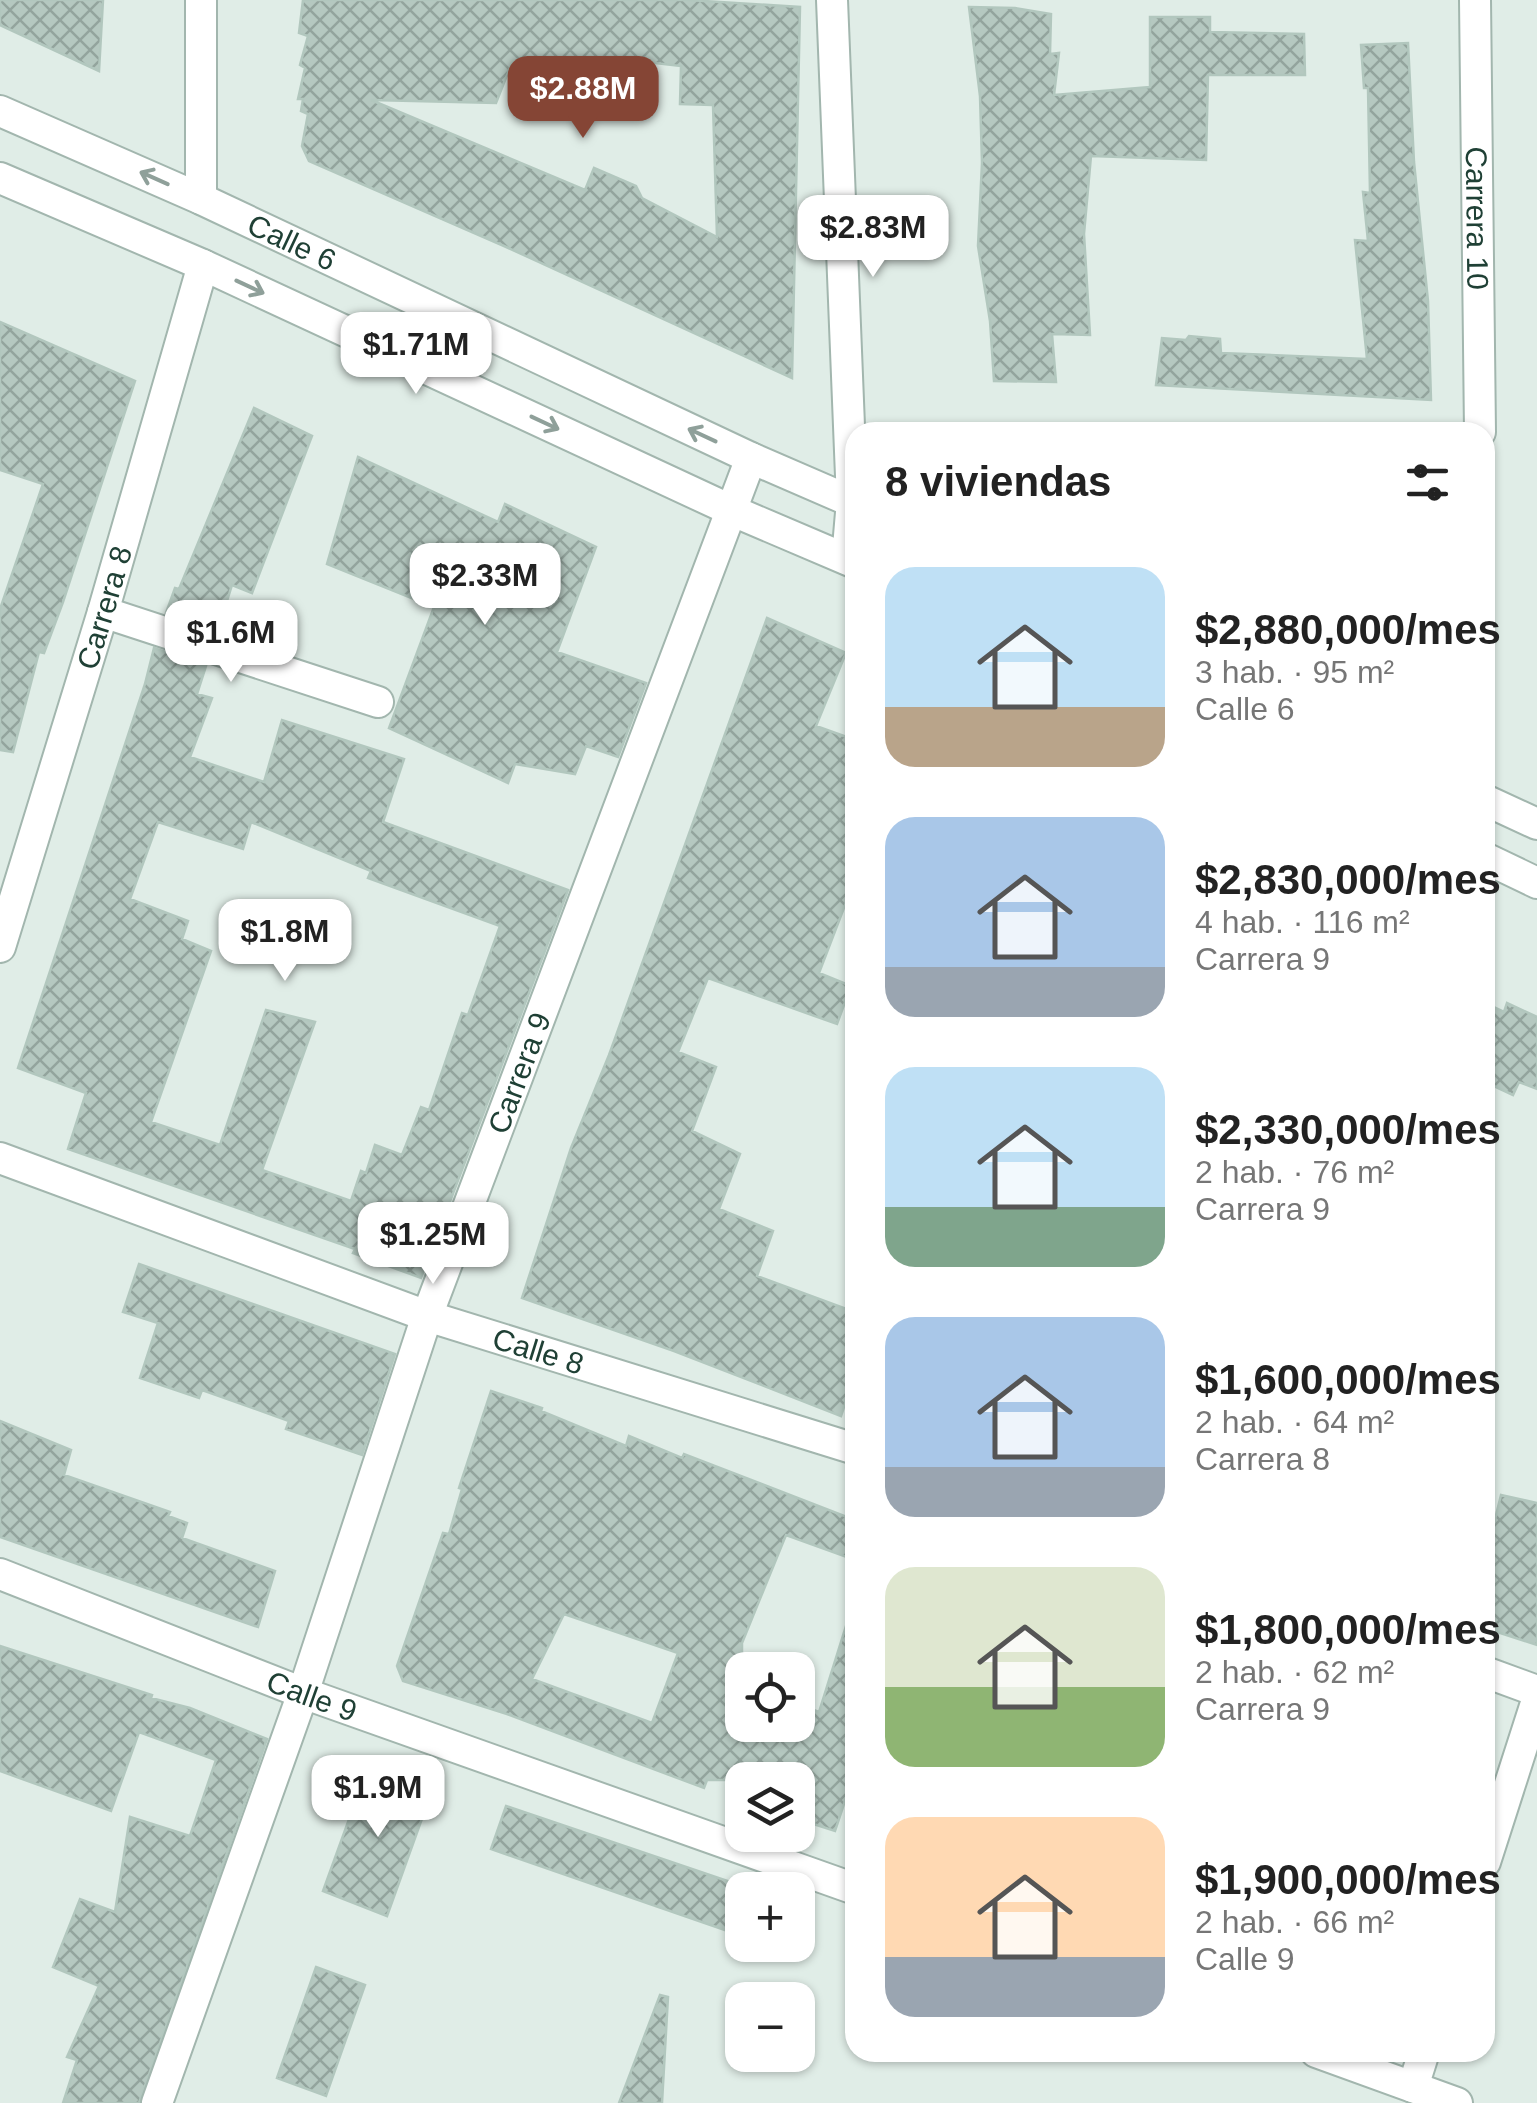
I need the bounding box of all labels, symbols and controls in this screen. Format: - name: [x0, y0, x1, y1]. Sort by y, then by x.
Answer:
- pin: $2.88M: [502, 56, 664, 141]
- text: $2.88M: [530, 70, 636, 106]
- street label: Carrera 10: [1460, 146, 1495, 290]
- one-way arrow: [139, 168, 170, 186]
- pin: $2.83M: [792, 195, 954, 280]
- street label: Calle 6: [243, 207, 341, 277]
- text: $2.83M: [820, 209, 926, 245]
- one-way arrow: [234, 278, 264, 297]
- pin: $1.71M: [335, 312, 497, 397]
- text: $1.71M: [363, 326, 469, 362]
- one-way arrow: [529, 415, 559, 434]
- one-way arrow: [687, 425, 717, 444]
- icon: filters: [1400, 455, 1455, 510]
- text: 8 viviendas: [885, 458, 1111, 505]
- street label: Carrera 8: [70, 542, 138, 673]
- pin: $2.33M: [404, 543, 566, 628]
- text: $2.33M: [432, 557, 538, 593]
- pin: $1.6M: [161, 600, 301, 685]
- text: $2,880,000/mes: [1195, 606, 1501, 653]
- icon: home: [965, 607, 1085, 727]
- text: $1.6M: [187, 614, 275, 650]
- text: 3 hab. · 95 m²: [1195, 654, 1394, 690]
- text: Calle 6: [1195, 691, 1295, 727]
- text: $2,830,000/mes: [1195, 856, 1501, 903]
- icon: home: [965, 857, 1085, 977]
- pin: $1.8M: [215, 899, 355, 984]
- text: 4 hab. · 116 m²: [1195, 904, 1410, 940]
- text: $1.8M: [241, 913, 329, 949]
- text: Carrera 9: [1195, 941, 1330, 977]
- street label: Carrera 9: [481, 1008, 557, 1138]
- text: $2,330,000/mes: [1195, 1106, 1501, 1153]
- icon: home: [965, 1107, 1085, 1227]
- text: 2 hab. · 76 m²: [1195, 1154, 1394, 1190]
- text: Carrera 9: [1195, 1191, 1330, 1227]
- pin: $1.25M: [352, 1202, 514, 1287]
- text: $1.25M: [380, 1216, 486, 1252]
- street label: Calle 8: [489, 1321, 588, 1380]
- text: $1,600,000/mes: [1195, 1356, 1501, 1403]
- icon: home: [965, 1357, 1085, 1477]
- text: 2 hab. · 64 m²: [1195, 1404, 1394, 1440]
- text: Carrera 8: [1195, 1441, 1330, 1477]
- text: $1,800,000/mes: [1195, 1606, 1501, 1653]
- icon: home: [965, 1607, 1085, 1727]
- map controls: [725, 1652, 815, 2072]
- button: locate: [725, 1652, 815, 1742]
- text: 2 hab. · 62 m²: [1195, 1654, 1394, 1690]
- street label: Calle 9: [262, 1664, 361, 1727]
- text: Carrera 9: [1195, 1691, 1330, 1727]
- pin: $1.9M: [308, 1755, 448, 1840]
- button: layers: [725, 1762, 815, 1852]
- text: $1.9M: [334, 1769, 422, 1805]
- text: $1,900,000/mes: [1195, 1856, 1501, 1903]
- icon: home: [965, 1857, 1085, 1977]
- button: +: [725, 1872, 815, 1962]
- text: 2 hab. · 66 m²: [1195, 1904, 1394, 1940]
- text: Calle 9: [1195, 1941, 1295, 1977]
- button: −: [725, 1982, 815, 2072]

